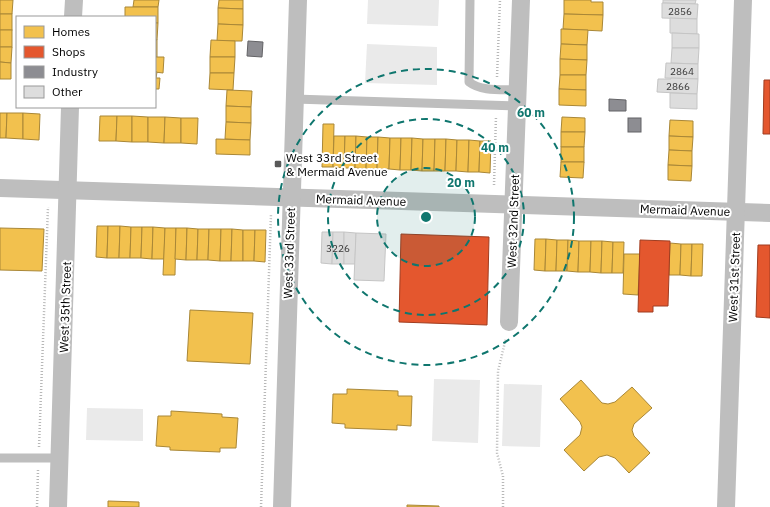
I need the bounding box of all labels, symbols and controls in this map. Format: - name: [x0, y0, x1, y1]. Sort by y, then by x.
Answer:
- house number: 2856: [668, 5, 692, 18]
- legend: [16, 16, 156, 108]
- text: Homes: [52, 24, 90, 39]
- text: Shops: [52, 44, 85, 59]
- text: Industry: [52, 64, 98, 79]
- house number: 2864: [670, 65, 694, 78]
- house number: 2866: [666, 80, 690, 93]
- text: Other: [52, 84, 83, 99]
- text: 60 m: [517, 105, 545, 120]
- text: 40 m: [481, 140, 509, 155]
- place label: West 33rd Street & Mermaid Avenue: [286, 150, 388, 179]
- marker: West 33rd Street & Mermaid Avenue: [273, 159, 283, 169]
- street label: West 32nd Street: [504, 174, 522, 268]
- text: 20 m: [447, 175, 475, 190]
- street label: Mermaid Avenue: [316, 191, 407, 209]
- street label: Mermaid Avenue: [640, 201, 731, 219]
- street label: West 33rd Street: [280, 207, 298, 299]
- centre of rings: [419, 210, 433, 224]
- street label: West 31st Street: [725, 232, 743, 322]
- house number: 3226: [326, 242, 350, 255]
- street label: West 35th Street: [56, 261, 74, 353]

